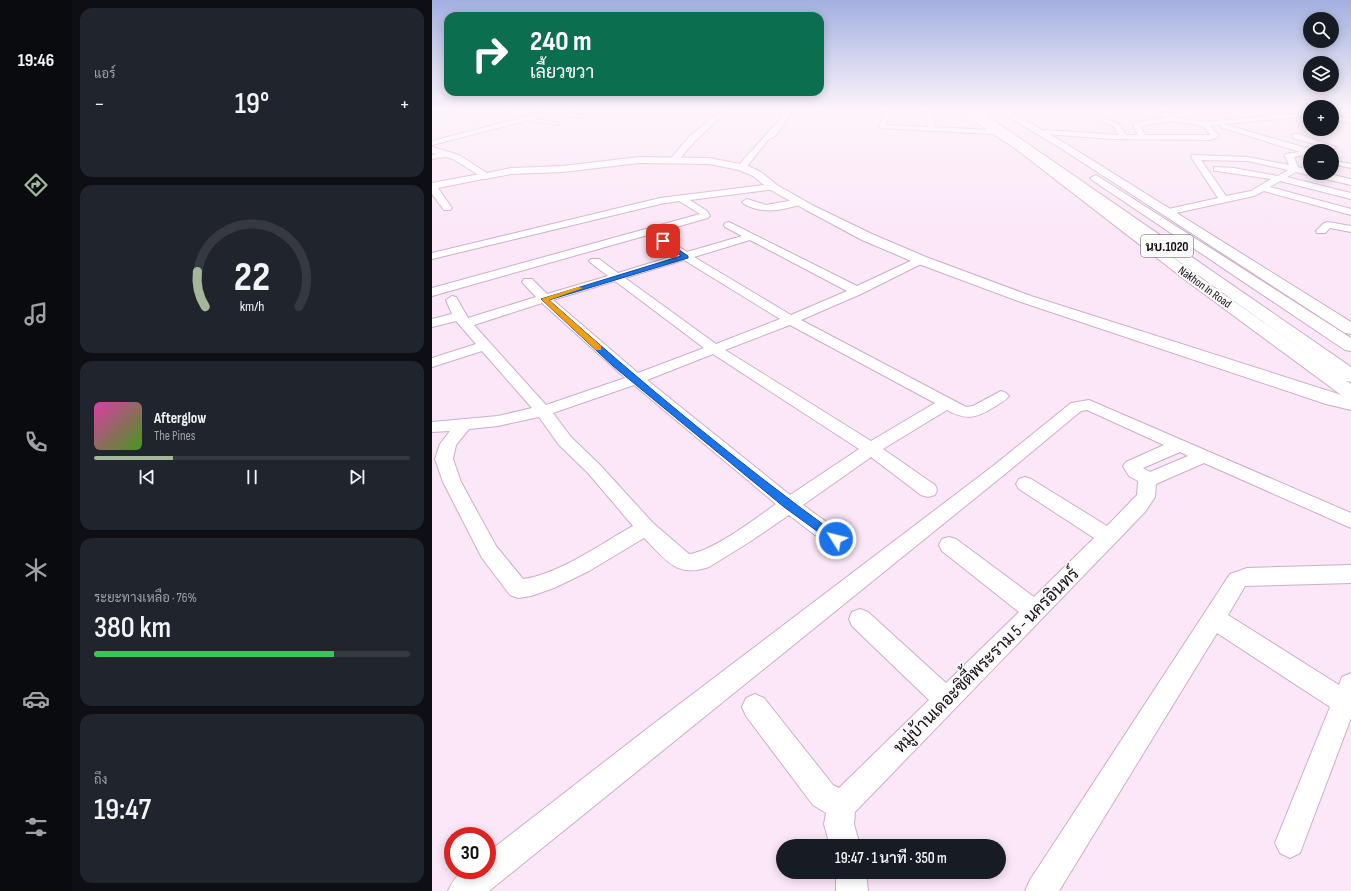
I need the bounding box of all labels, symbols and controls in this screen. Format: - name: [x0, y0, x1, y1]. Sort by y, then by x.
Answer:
- map controls: [1303, 12, 1339, 180]
- button: search: [1303, 12, 1339, 48]
- text: 240 m: [530, 25, 591, 58]
- icon: right: [464, 28, 516, 80]
- text: 19:46: [18, 50, 54, 71]
- button: layers: [1303, 56, 1339, 92]
- text: เลี้ยวขวา: [530, 62, 594, 83]
- text: แอร์: [94, 66, 115, 82]
- text: 19°: [235, 86, 269, 122]
- text: −: [94, 91, 105, 118]
- text: +: [399, 91, 410, 118]
- button: +: [1303, 100, 1339, 136]
- button: −: [1303, 144, 1339, 180]
- icon: directions: [22, 171, 50, 199]
- pin: [646, 224, 680, 258]
- icon: arrive: [652, 230, 674, 252]
- road number: นบ.1020: [1141, 235, 1193, 257]
- text: 22: [234, 253, 270, 302]
- street label: Nakhon In Road: [1175, 263, 1234, 312]
- text: km/h: [240, 297, 264, 314]
- icon: music: [22, 300, 50, 328]
- text: Afterglow: [154, 409, 206, 428]
- icon: phone: [22, 428, 50, 456]
- text: The Pines: [154, 428, 195, 444]
- icon: previous: [136, 466, 158, 488]
- icon: pause: [241, 466, 263, 488]
- icon: next: [346, 466, 368, 488]
- position arrow: [815, 518, 857, 560]
- icon: climate: [22, 556, 50, 584]
- street label: หมู่บ้านเดอะซิตี้พระราม 5 - นครอินทร์: [885, 559, 1084, 758]
- text: ระยะทางเหลือ · 76%: [94, 590, 197, 606]
- text: 380 km: [94, 610, 171, 646]
- icon: car: [22, 685, 50, 713]
- text: ถึง: [94, 772, 107, 788]
- text: 19:47: [94, 792, 151, 828]
- icon: filters: [22, 813, 50, 841]
- speed limit sign: 30: [444, 827, 496, 879]
- text: 19:47 · 1 นาที · 350 m: [835, 849, 947, 868]

